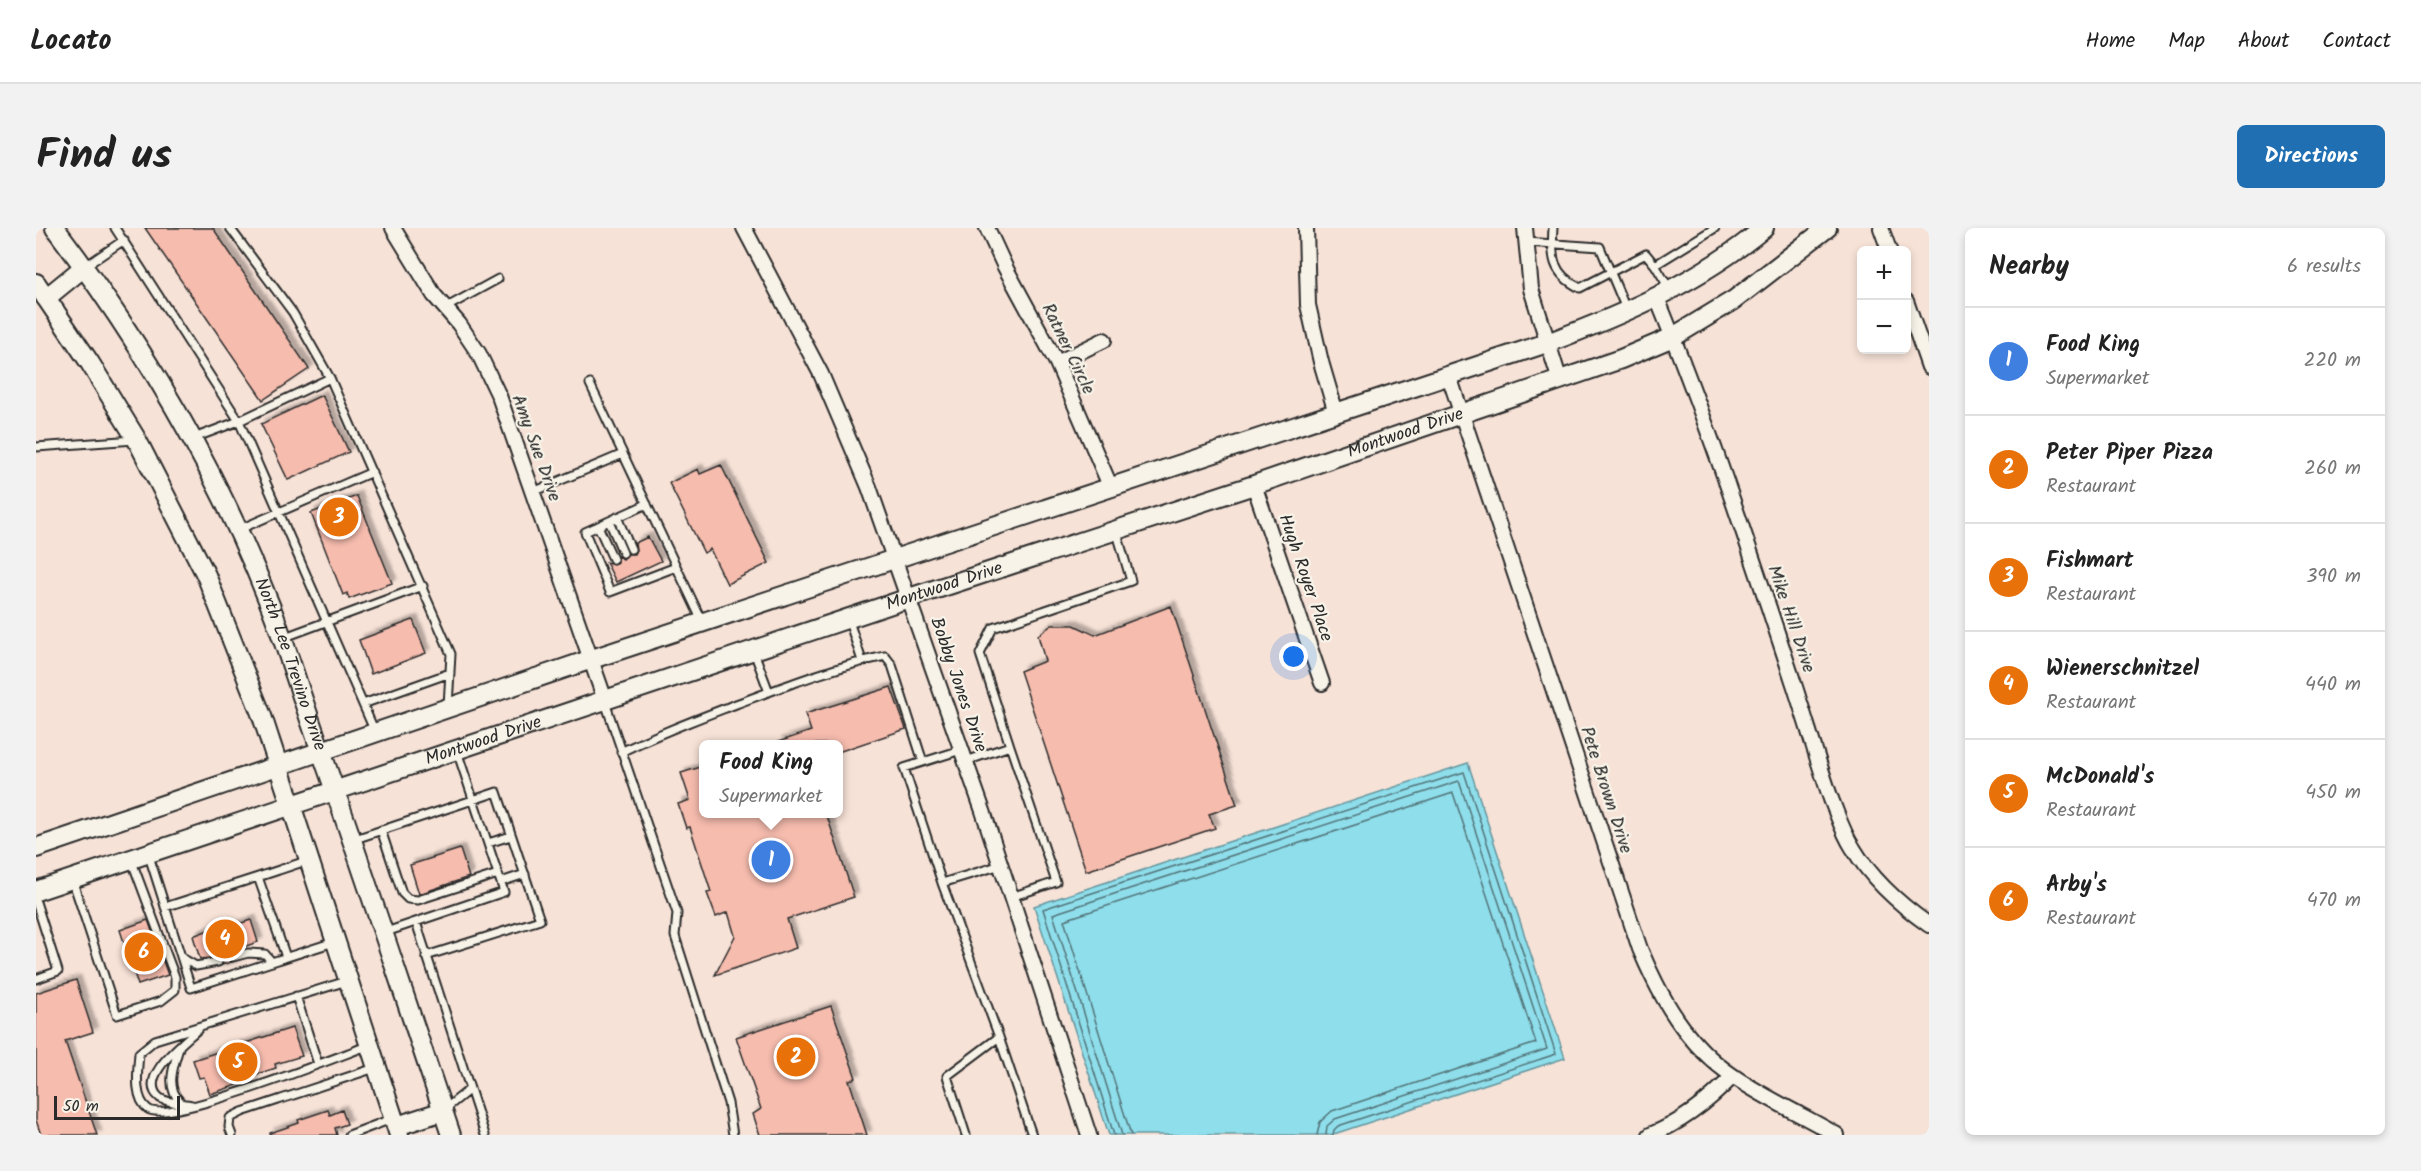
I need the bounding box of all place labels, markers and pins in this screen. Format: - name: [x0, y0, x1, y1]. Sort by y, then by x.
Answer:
- pin: 3: [320, 494, 358, 540]
- pin: 1: [752, 838, 790, 882]
- pin: 4: [206, 916, 244, 962]
- pin: 6: [124, 930, 164, 974]
- pin: 2: [776, 1034, 816, 1080]
- pin: 5: [218, 1040, 258, 1084]

